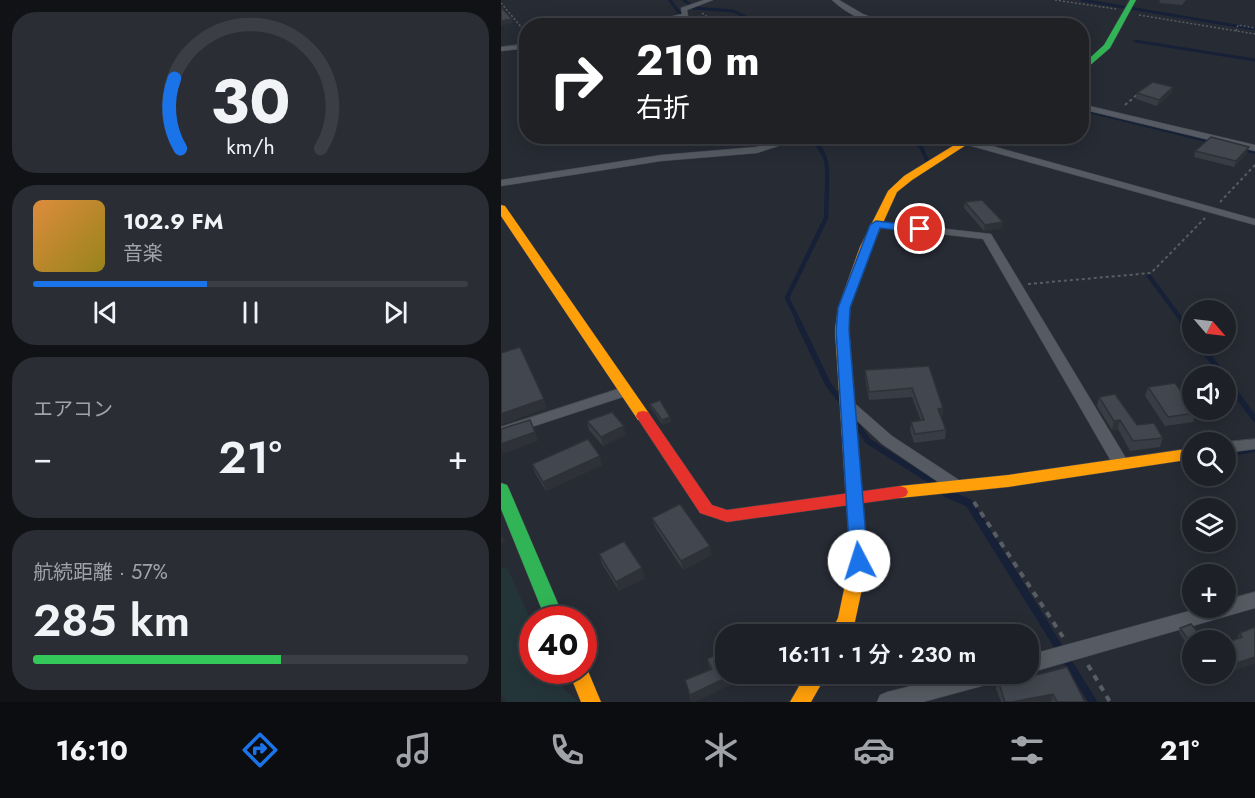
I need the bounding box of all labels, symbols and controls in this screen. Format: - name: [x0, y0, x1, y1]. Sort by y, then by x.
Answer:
- text: 210 m: [636, 30, 760, 91]
- icon: right: [537, 42, 615, 120]
- text: 30: [210, 56, 291, 146]
- text: 右折: [636, 88, 690, 127]
- text: km/h: [226, 132, 275, 163]
- pin: [894, 203, 945, 254]
- text: 102.9 FM: [123, 205, 223, 237]
- icon: arrive: [903, 212, 936, 245]
- text: 音楽: [123, 239, 163, 268]
- icon: previous: [89, 296, 122, 329]
- icon: pause: [234, 296, 267, 329]
- icon: next: [379, 296, 412, 329]
- north arrow: [1182, 300, 1236, 354]
- map controls: [1182, 300, 1236, 684]
- button: sound: [1182, 366, 1236, 420]
- text: エアコン: [33, 395, 113, 424]
- text: 21°: [218, 425, 282, 490]
- button: search: [1182, 432, 1236, 486]
- text: −: [33, 434, 52, 481]
- text: +: [448, 434, 468, 481]
- button: layers: [1182, 498, 1236, 552]
- position arrow: [827, 529, 891, 593]
- text: 航続距離 · 57%: [33, 558, 168, 587]
- button: +: [1182, 564, 1236, 618]
- text: 285 km: [33, 588, 190, 653]
- speed limit sign: 40: [519, 606, 597, 684]
- button: −: [1182, 630, 1236, 684]
- text: 16:11 · 1 分 · 230 m: [778, 638, 976, 670]
- icon: directions: [239, 729, 281, 771]
- icon: music: [393, 729, 435, 771]
- icon: phone: [546, 729, 588, 771]
- icon: climate: [700, 729, 742, 771]
- icon: car: [853, 729, 895, 771]
- icon: filters: [1006, 729, 1048, 771]
- text: 16:10: [56, 731, 128, 770]
- text: 21°: [1160, 731, 1199, 770]

